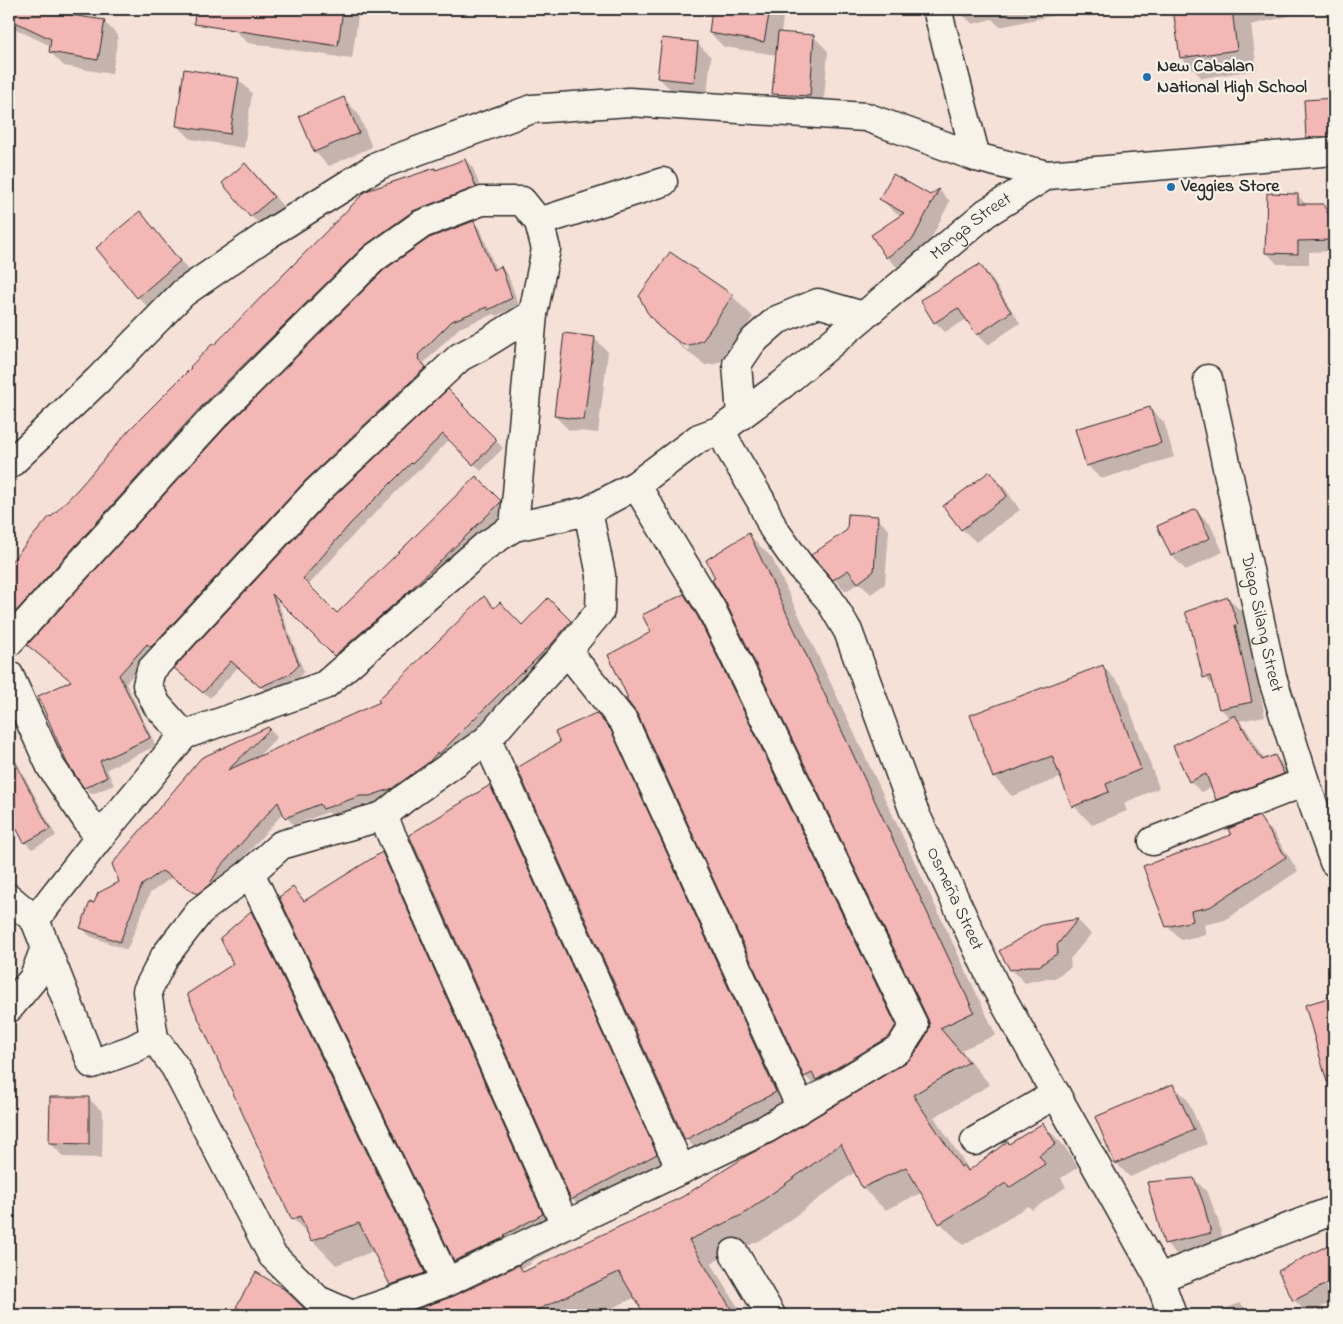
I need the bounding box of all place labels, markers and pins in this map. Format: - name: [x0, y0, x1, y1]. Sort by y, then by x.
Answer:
- place label: New Cabalan National High School: [1157, 54, 1307, 102]
- marker: New Cabalan National High School: [1141, 71, 1153, 83]
- place label: Veggies Store: [1180, 174, 1280, 201]
- marker: Veggies Store: [1165, 181, 1177, 193]

